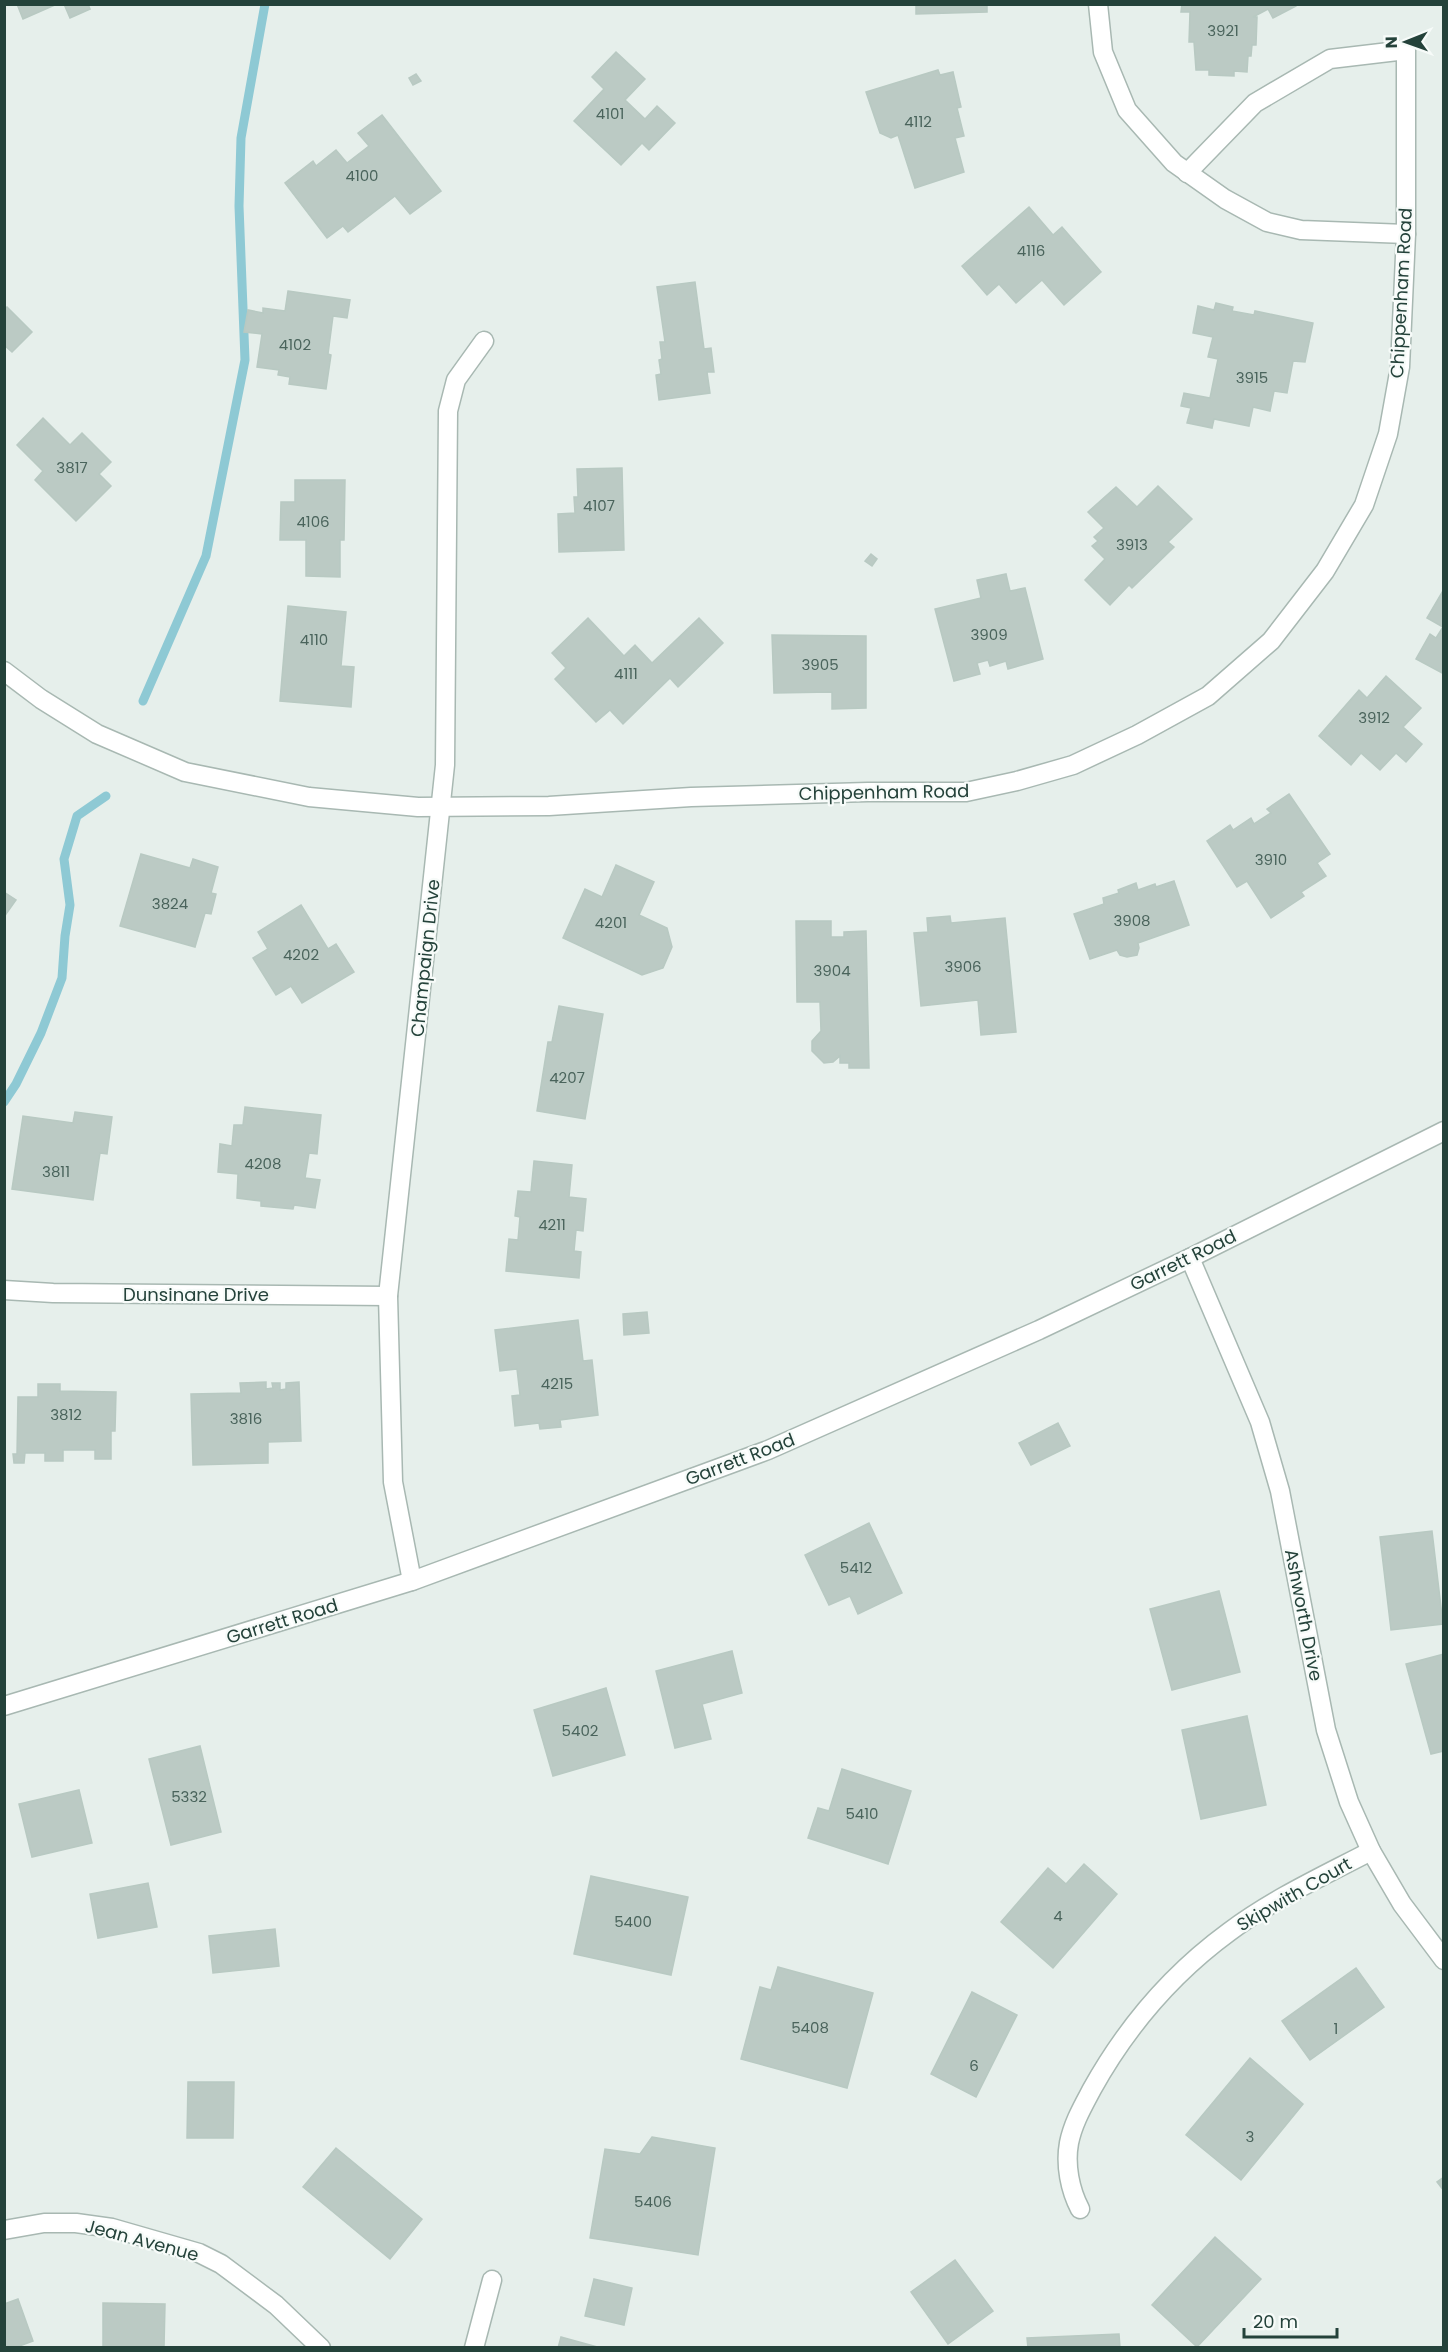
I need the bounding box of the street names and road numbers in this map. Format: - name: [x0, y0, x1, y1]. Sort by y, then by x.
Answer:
- street label: Chippenham Road: [1384, 207, 1418, 379]
- street label: Chippenham Road: [798, 778, 970, 806]
- street label: Champaign Drive: [404, 878, 446, 1038]
- street label: Garrett Road: [1126, 1223, 1240, 1297]
- street label: Dunsinane Drive: [123, 1282, 269, 1307]
- street label: Garrett Road: [682, 1427, 798, 1491]
- street label: Ashworth Drive: [1279, 1547, 1329, 1683]
- street label: Garrett Road: [223, 1592, 341, 1650]
- street label: Skipwith Court: [1232, 1851, 1356, 1937]
- street label: Jean Avenue: [82, 2213, 202, 2267]

